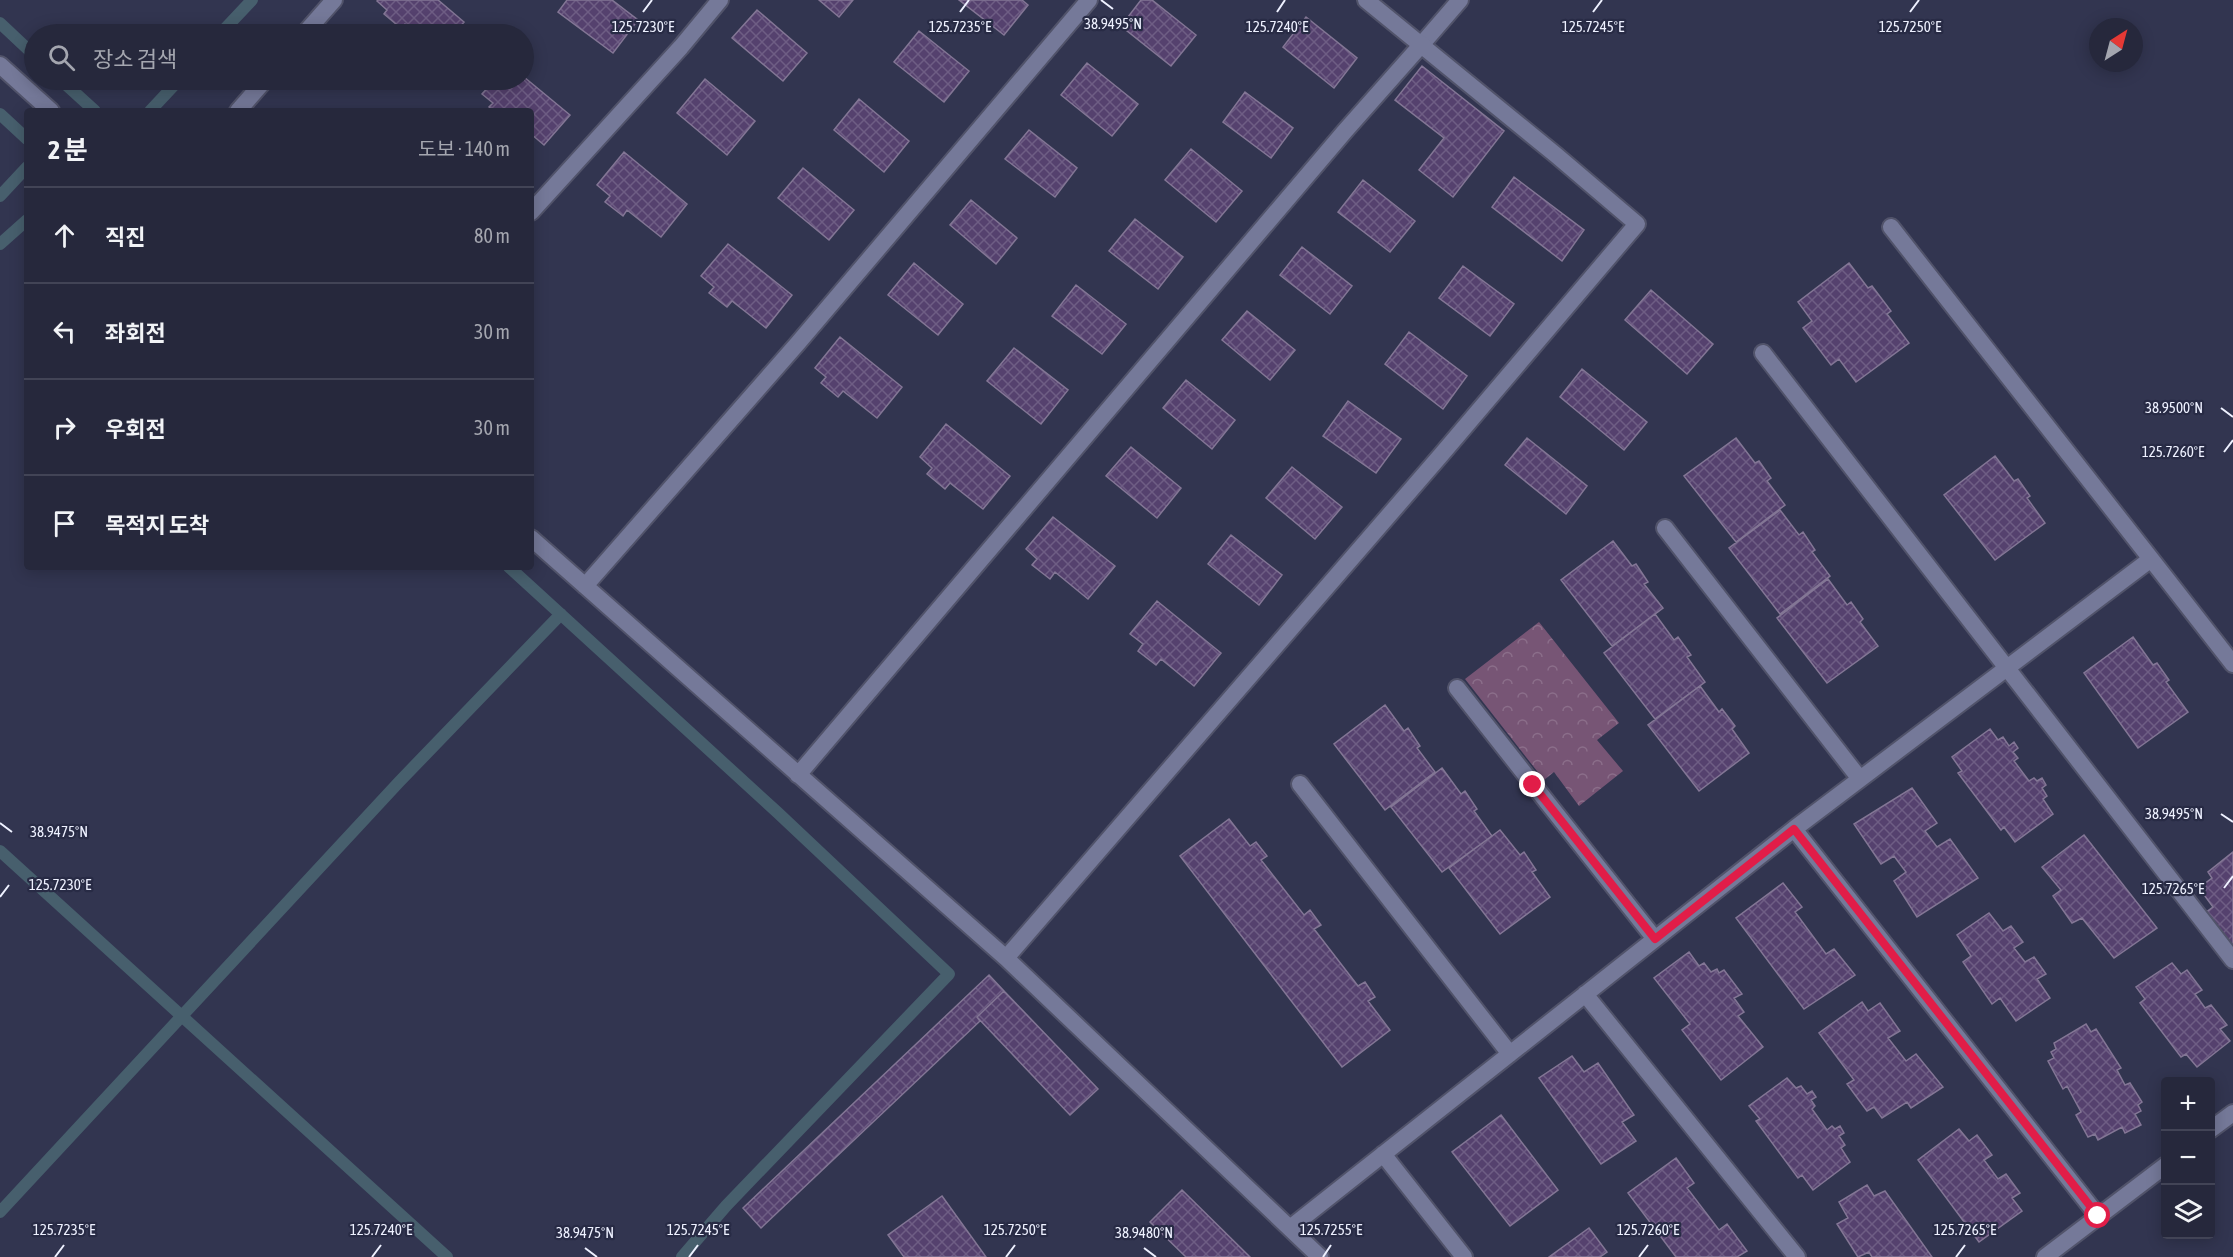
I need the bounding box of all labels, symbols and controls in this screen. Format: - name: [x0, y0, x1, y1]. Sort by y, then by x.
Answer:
- text: 38.9495°N: [1084, 15, 1142, 32]
- text: 125.7230°E: [612, 18, 675, 35]
- text: 125.7235°E: [929, 18, 992, 35]
- text: 125.7240°E: [1246, 18, 1309, 35]
- text: 125.7245°E: [1562, 18, 1625, 35]
- text: 125.7250°E: [1879, 18, 1942, 35]
- north arrow: [2089, 18, 2143, 72]
- search box: [24, 24, 534, 90]
- icon: search: [45, 41, 78, 74]
- text: 장소 검색: [93, 46, 177, 72]
- text: 2 분: [48, 135, 88, 165]
- text: 도보 · 140 m: [418, 137, 510, 160]
- icon: ahead: [48, 219, 81, 252]
- text: 직진: [105, 224, 145, 250]
- text: 80 m: [474, 224, 510, 247]
- icon: left: [48, 315, 81, 348]
- text: 좌회전: [105, 320, 166, 346]
- text: 30 m: [474, 320, 510, 343]
- text: 38.9500°N: [2145, 399, 2203, 416]
- icon: right: [48, 411, 81, 444]
- text: 우회전: [105, 416, 166, 442]
- text: 30 m: [474, 416, 510, 439]
- text: 125.7260°E: [2142, 443, 2205, 460]
- icon: arrive: [48, 507, 81, 540]
- text: 목적지 도착: [105, 512, 209, 538]
- route end: [1519, 771, 1545, 797]
- text: 38.9495°N: [2145, 805, 2203, 822]
- text: 38.9475°N: [30, 823, 88, 840]
- text: 125.7230°E: [29, 876, 92, 893]
- text: 125.7265°E: [2142, 880, 2205, 897]
- map controls: [2161, 1077, 2215, 1239]
- button: +: [2161, 1077, 2215, 1131]
- button: −: [2161, 1131, 2215, 1185]
- button: layers: [2161, 1185, 2215, 1239]
- route start: [2084, 1202, 2110, 1228]
- text: 125.7235°E: [33, 1221, 96, 1238]
- text: 125.7240°E: [350, 1221, 413, 1238]
- text: 125.7245°E: [667, 1221, 730, 1238]
- text: 125.7250°E: [984, 1221, 1047, 1238]
- text: 125.7255°E: [1300, 1221, 1363, 1238]
- text: 125.7260°E: [1617, 1221, 1680, 1238]
- text: 125.7265°E: [1934, 1221, 1997, 1238]
- text: 38.9475°N: [556, 1224, 614, 1241]
- text: 38.9480°N: [1115, 1224, 1173, 1241]

